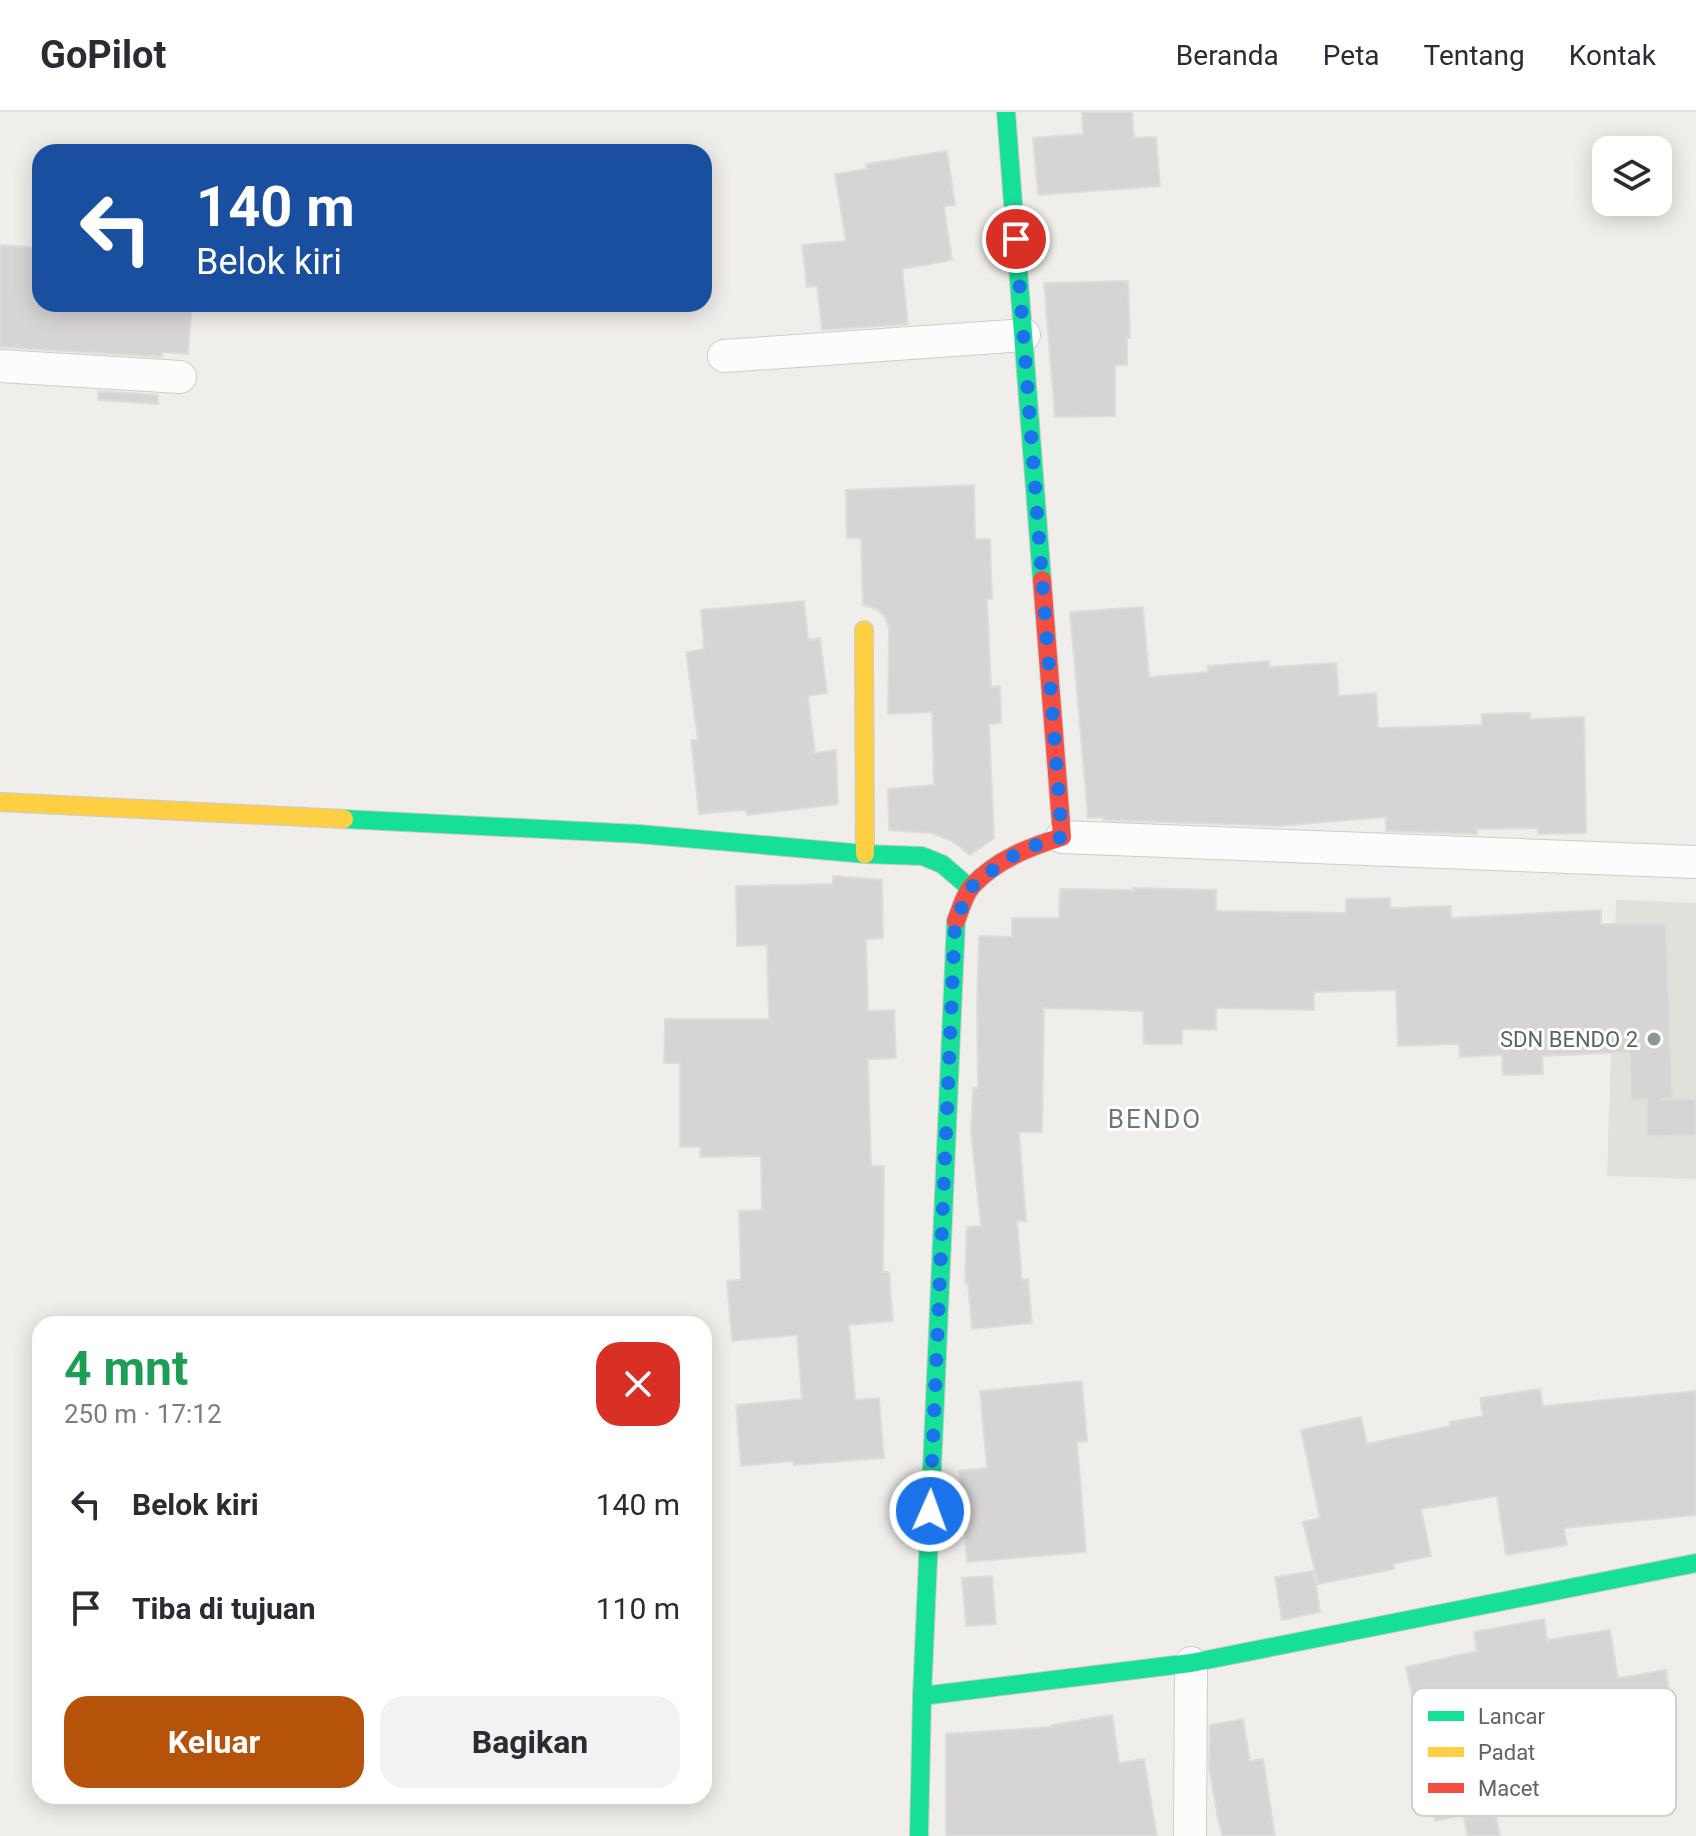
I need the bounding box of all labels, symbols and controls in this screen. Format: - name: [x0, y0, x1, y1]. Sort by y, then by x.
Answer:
- text: GoPilot: [40, 33, 166, 77]
- text: Beranda: [1176, 39, 1279, 72]
- text: Peta: [1323, 39, 1380, 72]
- text: Tentang: [1424, 39, 1525, 72]
- text: Kontak: [1569, 39, 1656, 72]
- map controls: [1592, 136, 1672, 216]
- button: layers: [1592, 136, 1672, 216]
- text: 140 m: [196, 174, 355, 240]
- icon: left: [64, 176, 168, 280]
- pin: [982, 205, 1050, 273]
- icon: arrive: [994, 217, 1038, 261]
- text: Belok kiri: [196, 241, 342, 283]
- place label: SDN BENDO 2: [1500, 1027, 1638, 1052]
- marker: SDN BENDO 2: [1645, 1030, 1663, 1048]
- district label: BENDO: [1108, 1104, 1202, 1134]
- text: 4 mnt: [64, 1340, 188, 1397]
- button: close: [596, 1342, 680, 1426]
- text: 250 m · 17:12: [64, 1399, 222, 1429]
- position arrow: [888, 1469, 972, 1553]
- icon: left: [64, 1482, 108, 1526]
- text: Belok kiri: [132, 1487, 259, 1522]
- text: 140 m: [596, 1487, 680, 1522]
- icon: arrive: [64, 1586, 108, 1630]
- text: Tiba di tujuan: [132, 1591, 316, 1626]
- text: 110 m: [596, 1591, 680, 1626]
- legend: [1412, 1688, 1676, 1816]
- button: Keluar: [64, 1696, 364, 1788]
- button: Bagikan: [380, 1696, 680, 1788]
- text: Lancar: [1478, 1704, 1545, 1729]
- text: Padat: [1478, 1740, 1535, 1765]
- text: Macet: [1478, 1776, 1540, 1801]

